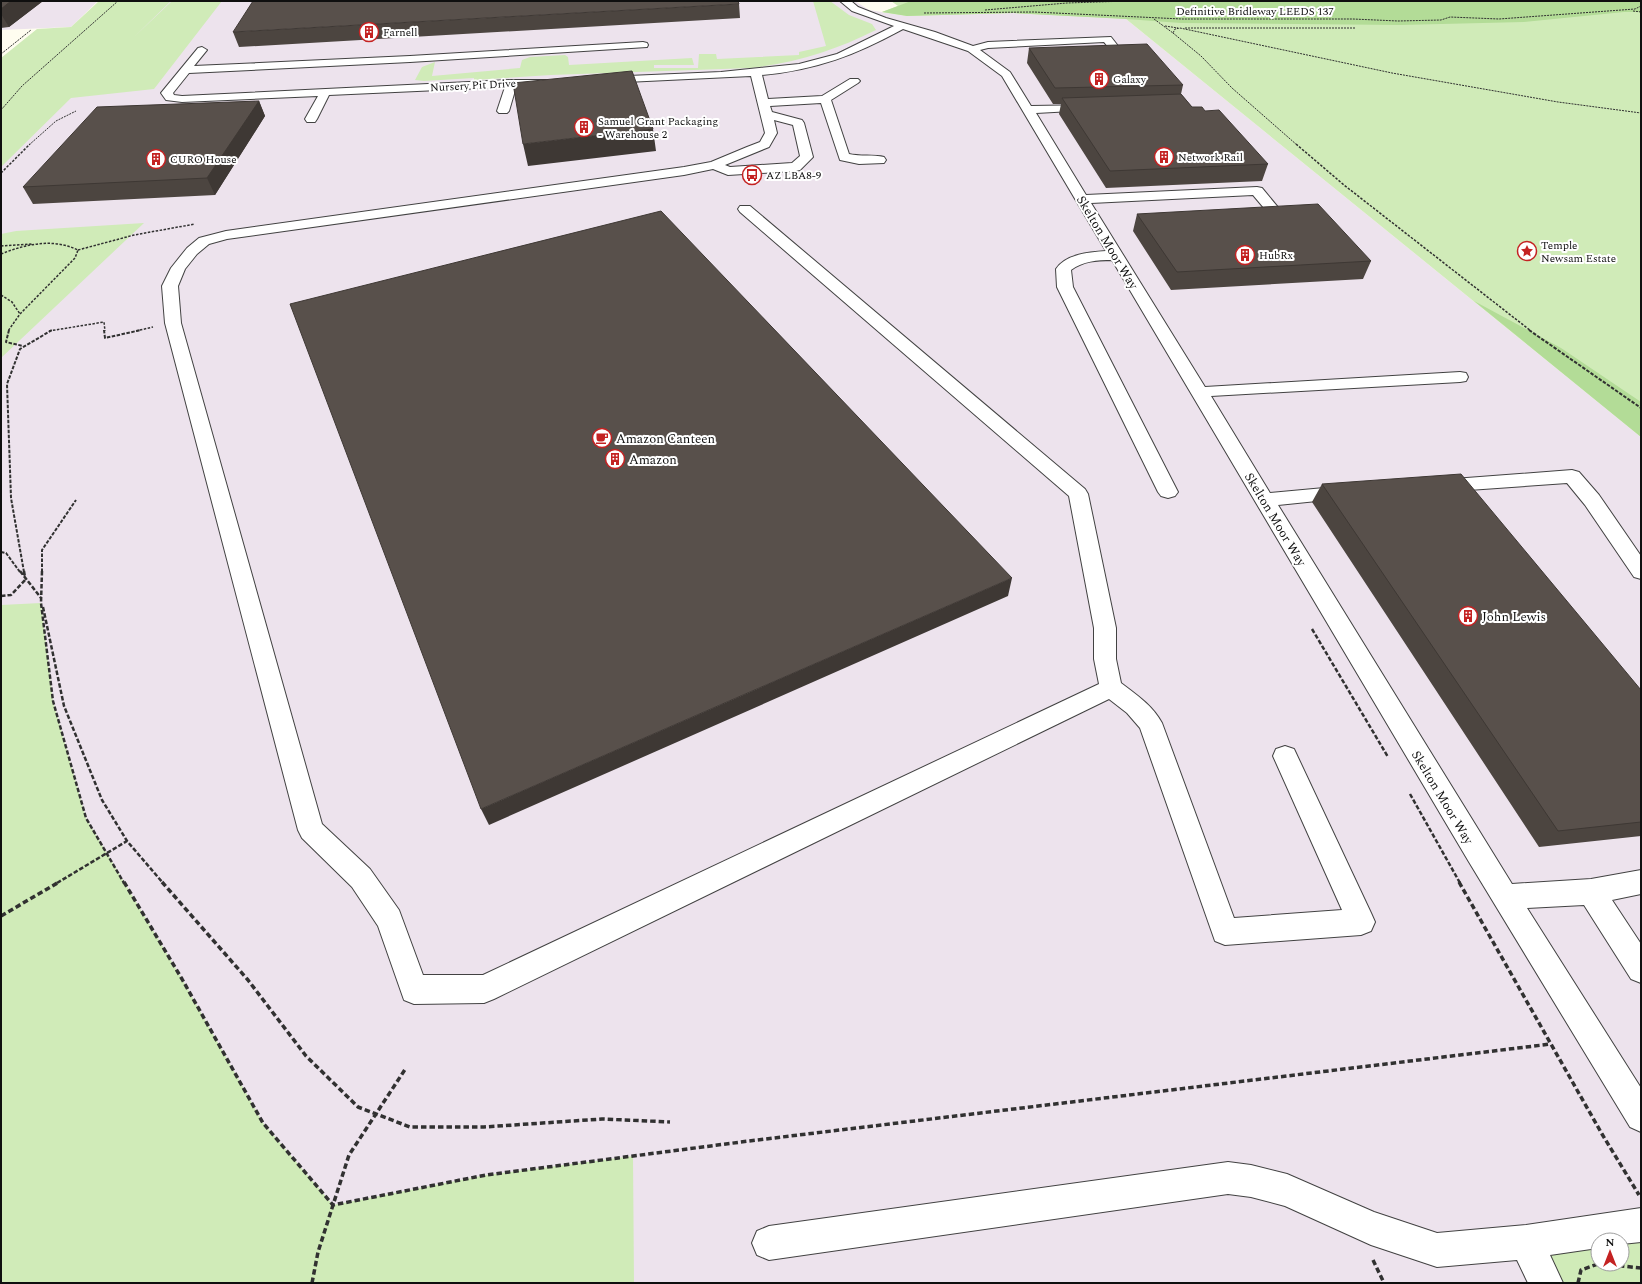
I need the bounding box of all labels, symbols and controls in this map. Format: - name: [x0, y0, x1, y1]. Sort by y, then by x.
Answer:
- street label: Definitive Bridleway LEEDS 137: [1176, 3, 1334, 20]
- building icon: Farnell: [358, 21, 380, 43]
- place label: Farnell: [383, 24, 417, 41]
- building icon: Galaxy: [1088, 68, 1110, 90]
- place label: Galaxy: [1113, 71, 1147, 88]
- street label: Nursery Pit Drive: [430, 75, 516, 96]
- place label: Samuel Grant Packaging - Warehouse 2: [598, 113, 718, 143]
- building icon: Samuel Grant Packaging - Warehouse 2: [573, 116, 595, 138]
- building icon: Network Rail: [1153, 146, 1175, 168]
- building icon: CURO House: [145, 148, 167, 170]
- place label: Network Rail: [1178, 149, 1243, 166]
- place label: CURO House: [170, 151, 237, 168]
- bus stop icon: AZ LBA8-9: [741, 164, 763, 186]
- place label: AZ LBA8-9: [766, 167, 822, 184]
- street label: Skelton Moor Way: [1071, 192, 1144, 294]
- place label: Temple Newsam Estate: [1541, 237, 1616, 267]
- place icon: Temple Newsam Estate: [1516, 240, 1538, 262]
- building icon: HubRx: [1234, 244, 1256, 266]
- place label: HubRx: [1259, 247, 1294, 264]
- cafe icon: Amazon Canteen: [591, 427, 613, 449]
- place label: Amazon Canteen: [616, 429, 716, 449]
- building icon: Amazon: [604, 448, 626, 470]
- place label: Amazon: [629, 450, 677, 470]
- street label: Skelton Moor Way: [1239, 469, 1312, 571]
- building icon: John Lewis: [1457, 605, 1479, 627]
- place label: John Lewis: [1482, 607, 1546, 627]
- street label: Skelton Moor Way: [1406, 747, 1479, 849]
- north arrow: [1590, 1232, 1630, 1272]
- text: N: [1606, 1234, 1615, 1251]

